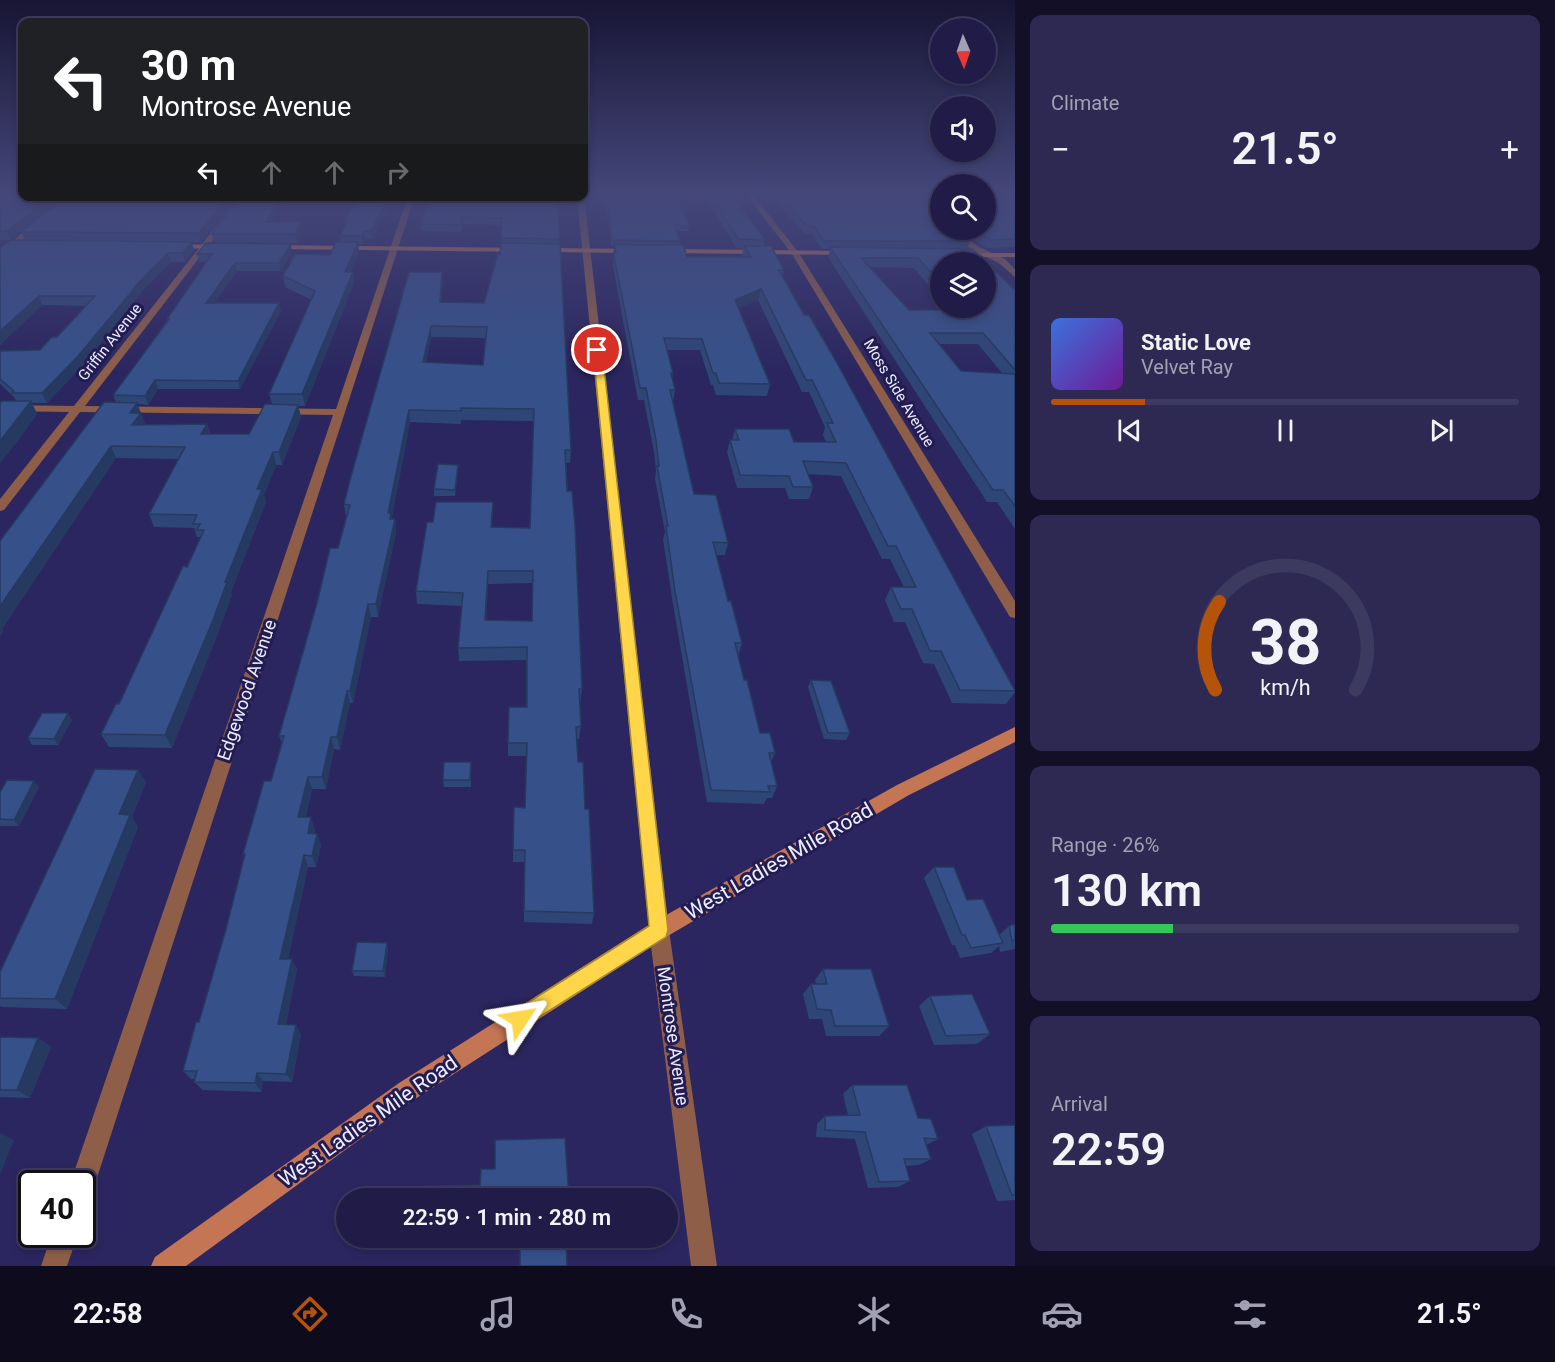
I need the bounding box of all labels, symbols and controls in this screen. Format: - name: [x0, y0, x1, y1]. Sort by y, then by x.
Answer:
- north arrow: [930, 18, 996, 84]
- map controls: [930, 18, 996, 318]
- text: 30 m: [141, 41, 236, 90]
- icon: left: [42, 42, 120, 120]
- text: Montrose Avenue: [141, 91, 351, 123]
- text: Climate: [1051, 91, 1119, 115]
- button: sound: [930, 96, 996, 162]
- text: 21.5°: [1231, 122, 1339, 175]
- text: −: [1051, 130, 1070, 169]
- text: +: [1500, 130, 1519, 169]
- icon: left: [192, 156, 225, 189]
- icon: ahead: [255, 156, 288, 189]
- icon: ahead: [318, 156, 351, 189]
- icon: right: [381, 156, 414, 189]
- button: search: [930, 174, 996, 240]
- button: layers: [930, 252, 996, 318]
- street label: Griffin Avenue: [74, 300, 146, 384]
- pin: [571, 324, 622, 375]
- text: Static Love: [1141, 330, 1251, 355]
- icon: arrive: [580, 333, 613, 366]
- street label: Moss Side Avenue: [860, 336, 938, 450]
- text: Velvet Ray: [1141, 355, 1233, 379]
- icon: previous: [1113, 414, 1146, 447]
- icon: pause: [1269, 414, 1302, 447]
- icon: next: [1425, 414, 1458, 447]
- text: 38: [1249, 606, 1321, 679]
- street label: Edgewood Avenue: [213, 617, 280, 763]
- text: km/h: [1260, 675, 1310, 700]
- street label: West Ladies Mile Road: [681, 798, 877, 924]
- text: Range · 26%: [1051, 833, 1159, 857]
- text: 130 km: [1051, 864, 1202, 917]
- street label: Montrose Avenue: [653, 965, 694, 1107]
- position arrow: [488, 987, 552, 1051]
- street label: West Ladies Mile Road: [274, 1050, 462, 1192]
- text: Arrival: [1051, 1092, 1108, 1116]
- text: 22:59: [1051, 1123, 1166, 1176]
- speed limit sign: 40: [18, 1170, 96, 1248]
- text: 22:59 · 1 min · 280 m: [403, 1205, 611, 1230]
- icon: directions: [289, 1293, 331, 1335]
- icon: music: [477, 1293, 519, 1335]
- icon: phone: [665, 1293, 707, 1335]
- icon: climate: [853, 1293, 895, 1335]
- icon: car: [1041, 1293, 1083, 1335]
- icon: filters: [1229, 1293, 1271, 1335]
- text: 22:58: [73, 1298, 143, 1330]
- text: 21.5°: [1417, 1298, 1482, 1330]

